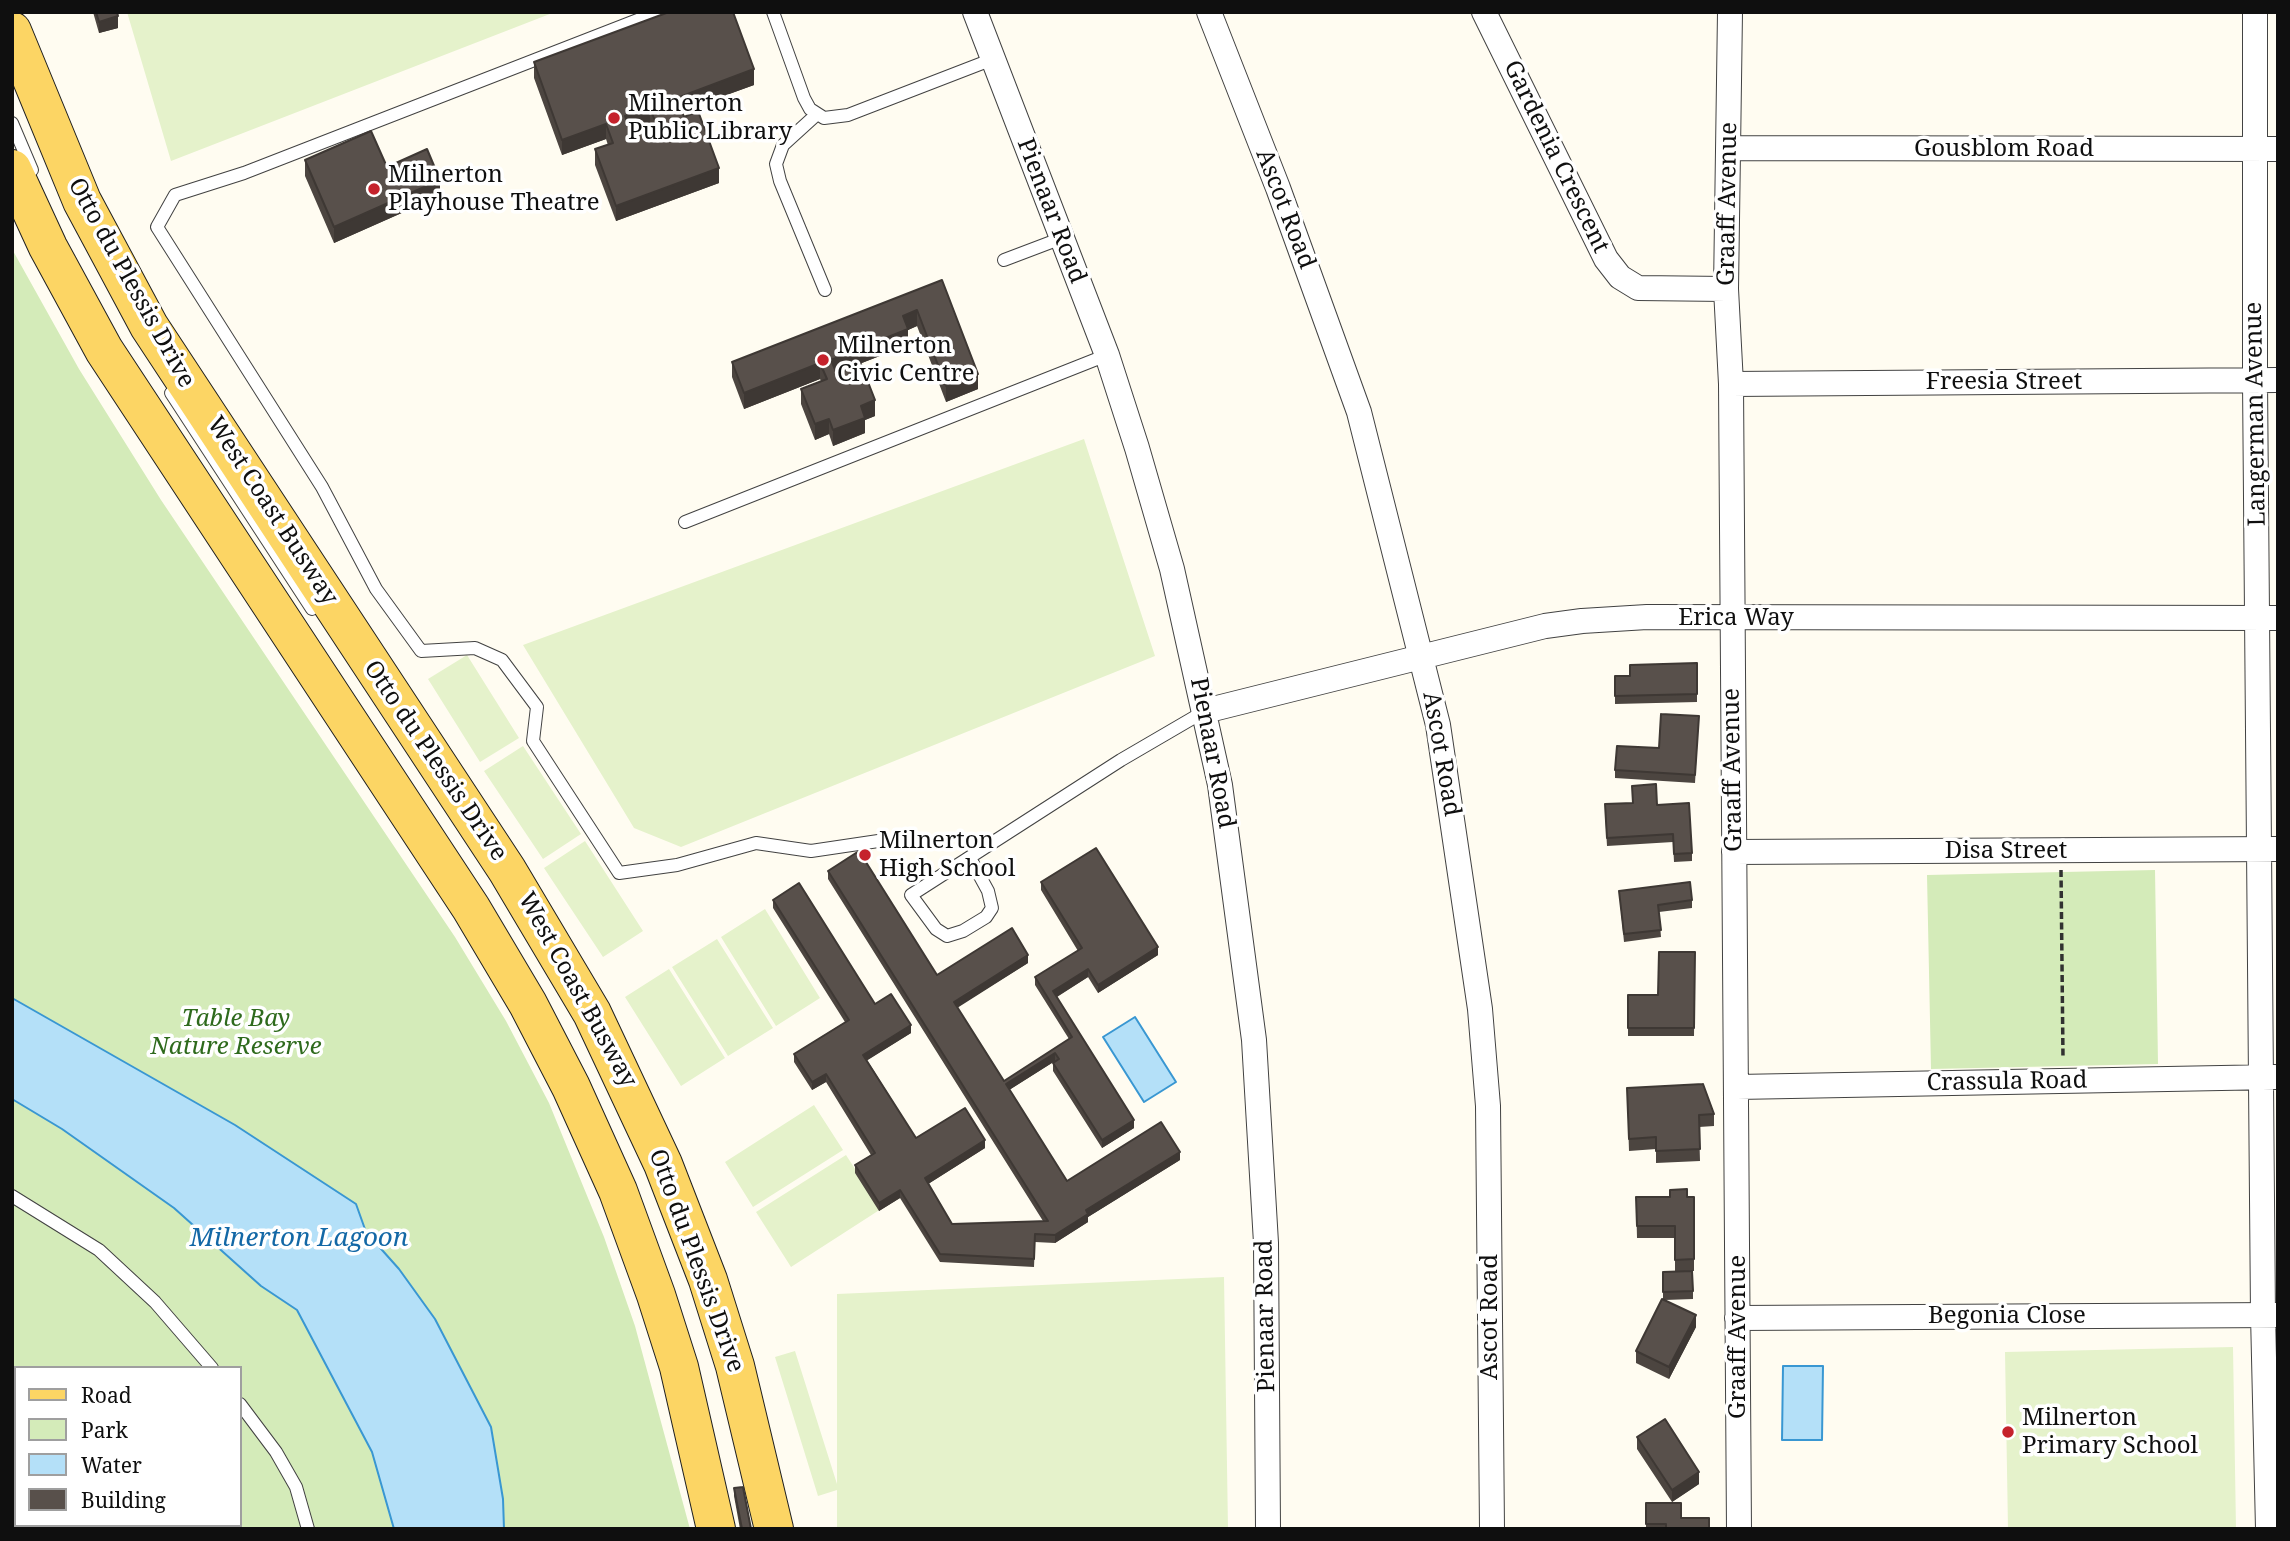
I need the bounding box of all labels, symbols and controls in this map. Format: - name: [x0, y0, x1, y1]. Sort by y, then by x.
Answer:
- street label: Gardenia Crescent: [1497, 56, 1615, 258]
- place label: Milnerton Public Library: [628, 90, 792, 146]
- marker: Milnerton Public Library: [606, 110, 622, 126]
- street label: Graaff Avenue: [1712, 122, 1744, 286]
- street label: Pienaar Road: [1010, 134, 1092, 288]
- street label: Gousblom Road: [1914, 135, 2094, 163]
- street label: Ascot Road: [1249, 145, 1321, 273]
- place label: Milnerton Playhouse Theatre: [388, 161, 600, 217]
- street label: Otto du Plessis Drive: [61, 173, 201, 393]
- marker: Milnerton Playhouse Theatre: [366, 181, 382, 197]
- street label: Langerman Avenue: [2240, 301, 2272, 527]
- place label: Milnerton Civic Centre: [837, 332, 975, 388]
- marker: Milnerton Civic Centre: [815, 352, 831, 368]
- street label: Freesia Street: [1926, 368, 2082, 396]
- street label: West Coast Busway: [200, 411, 344, 611]
- street label: Erica Way: [1678, 604, 1794, 632]
- street label: Otto du Plessis Drive: [357, 655, 513, 867]
- street label: Pienaar Road: [1183, 675, 1241, 831]
- street label: Graaff Avenue: [1717, 688, 1749, 852]
- street label: Ascot Road: [1416, 689, 1466, 819]
- place label: Milnerton High School: [879, 827, 1015, 883]
- street label: Disa Street: [1945, 837, 2067, 865]
- marker: Milnerton High School: [857, 847, 873, 863]
- street label: West Coast Busway: [511, 887, 643, 1093]
- park label: Table Bay Nature Reserve: [151, 1005, 321, 1061]
- street label: Crassula Road: [1926, 1066, 2088, 1098]
- street label: Otto du Plessis Drive: [642, 1145, 750, 1377]
- water label: Milnerton Lagoon: [190, 1223, 408, 1255]
- street label: Pienaar Road: [1250, 1239, 1282, 1393]
- street label: Ascot Road: [1476, 1254, 1504, 1380]
- street label: Graaff Avenue: [1724, 1255, 1752, 1419]
- street label: Begonia Close: [1928, 1302, 2086, 1330]
- legend: [14, 1366, 242, 1527]
- text: Road: [81, 1381, 132, 1409]
- place label: Milnerton Primary School: [2022, 1404, 2198, 1460]
- text: Park: [81, 1416, 128, 1444]
- marker: Milnerton Primary School: [2000, 1424, 2016, 1440]
- text: Water: [81, 1451, 142, 1479]
- text: Building: [81, 1486, 166, 1514]

